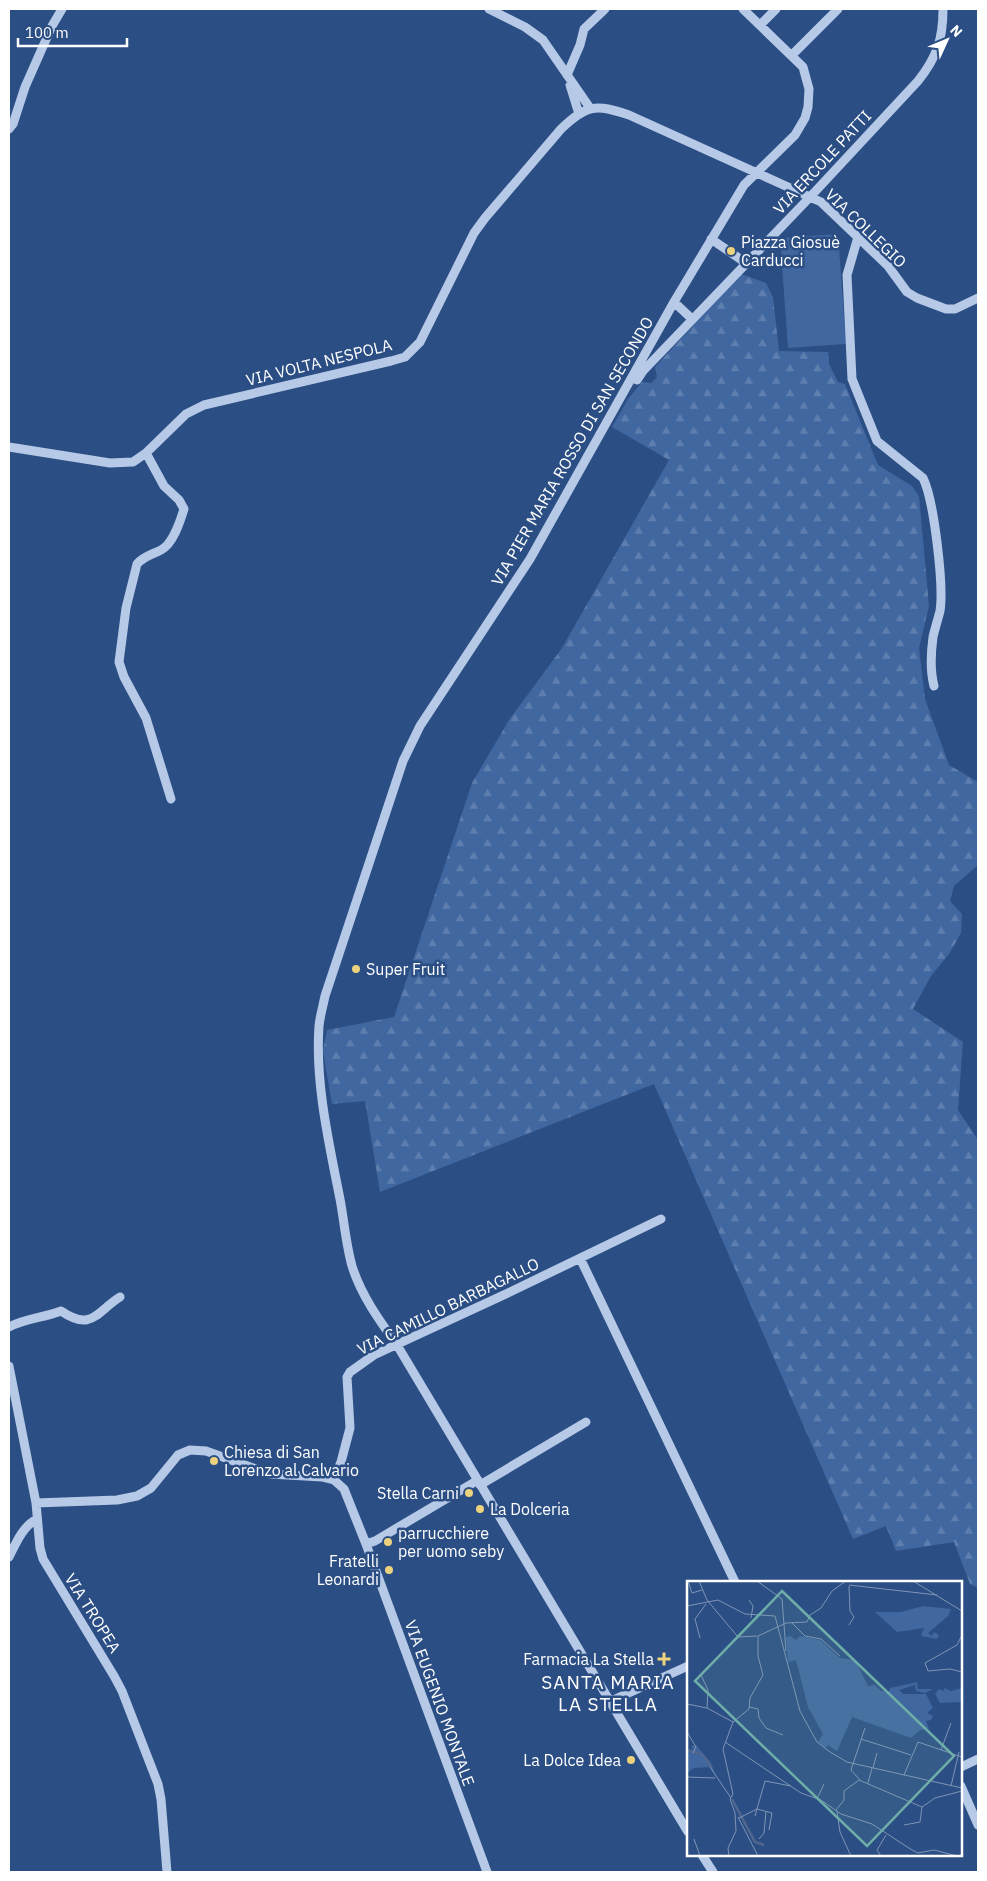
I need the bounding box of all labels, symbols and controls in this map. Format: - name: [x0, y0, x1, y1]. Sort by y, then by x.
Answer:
- scale bar: [18, 15, 126, 47]
- north arrow: [922, 15, 972, 65]
- text: N: [946, 21, 966, 41]
- text: 100 m: [25, 23, 69, 42]
- street label: VIA ERCOLE PATTI: [769, 106, 875, 218]
- street label: VIA COLLEGIO: [821, 184, 911, 272]
- place label: Piazza Giosuè Carducci: [741, 232, 840, 270]
- marker: Piazza Giosuè Carducci: [725, 245, 737, 257]
- street label: VIA PIER MARIA ROSSO DI SAN SECONDO: [487, 313, 657, 589]
- street label: VIA VOLTA NESPOLA: [244, 334, 394, 390]
- place label: Super Fruit: [366, 959, 445, 979]
- marker: Super Fruit: [350, 963, 362, 975]
- street label: VIA CAMILLO BARBAGALLO: [354, 1253, 542, 1359]
- place label: Chiesa di San Lorenzo al Calvario: [224, 1442, 359, 1480]
- marker: Chiesa di San Lorenzo al Calvario: [208, 1455, 220, 1467]
- place label: Stella Carni: [377, 1483, 459, 1503]
- marker: Stella Carni: [463, 1487, 475, 1499]
- place label: La Dolceria: [490, 1499, 570, 1519]
- marker: La Dolceria: [474, 1503, 486, 1515]
- place label: parrucchiere per uomo seby: [398, 1523, 504, 1561]
- marker: parrucchiere per uomo seby: [382, 1536, 394, 1548]
- place label: Fratelli Leonardi: [317, 1551, 379, 1589]
- marker: Fratelli Leonardi: [383, 1564, 395, 1576]
- street label: VIA TROPEA: [61, 1570, 125, 1656]
- inset map: [687, 1581, 962, 1856]
- street label: VIA EUGENIO MONTALE: [401, 1617, 479, 1789]
- place label: Farmacia La Stella: [523, 1649, 654, 1669]
- marker: Farmacia La Stella: [658, 1653, 670, 1665]
- district label: SANTA MARIA LA STELLA: [541, 1670, 675, 1716]
- place label: La Dolce Idea: [523, 1750, 621, 1770]
- marker: La Dolce Idea: [625, 1754, 637, 1766]

